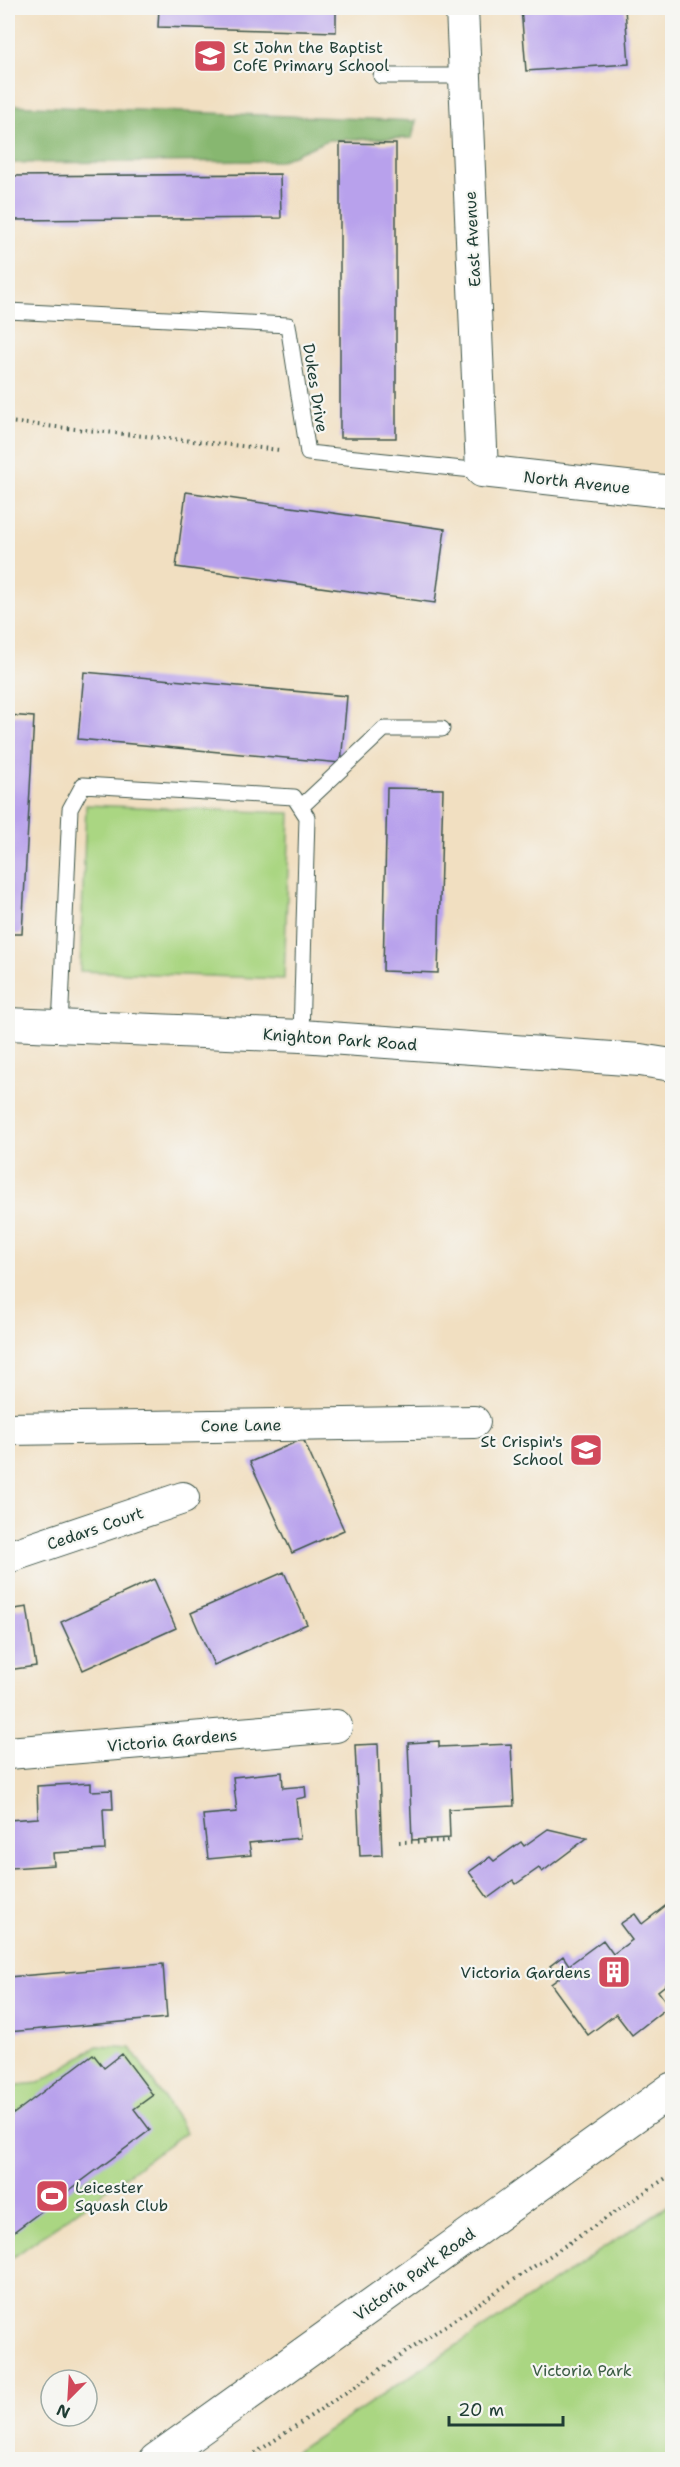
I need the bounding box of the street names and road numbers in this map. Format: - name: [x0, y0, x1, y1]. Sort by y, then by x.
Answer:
- street label: East Avenue: [459, 190, 485, 288]
- street label: Dukes Drive: [298, 342, 333, 434]
- street label: North Avenue: [523, 466, 631, 499]
- street label: Knighton Park Road: [262, 1024, 418, 1055]
- street label: Cone Lane: [200, 1414, 282, 1437]
- street label: Cedars Court: [44, 1502, 146, 1555]
- street label: Victoria Gardens: [106, 1724, 238, 1757]
- street label: Victoria Park Road: [349, 2223, 479, 2326]

